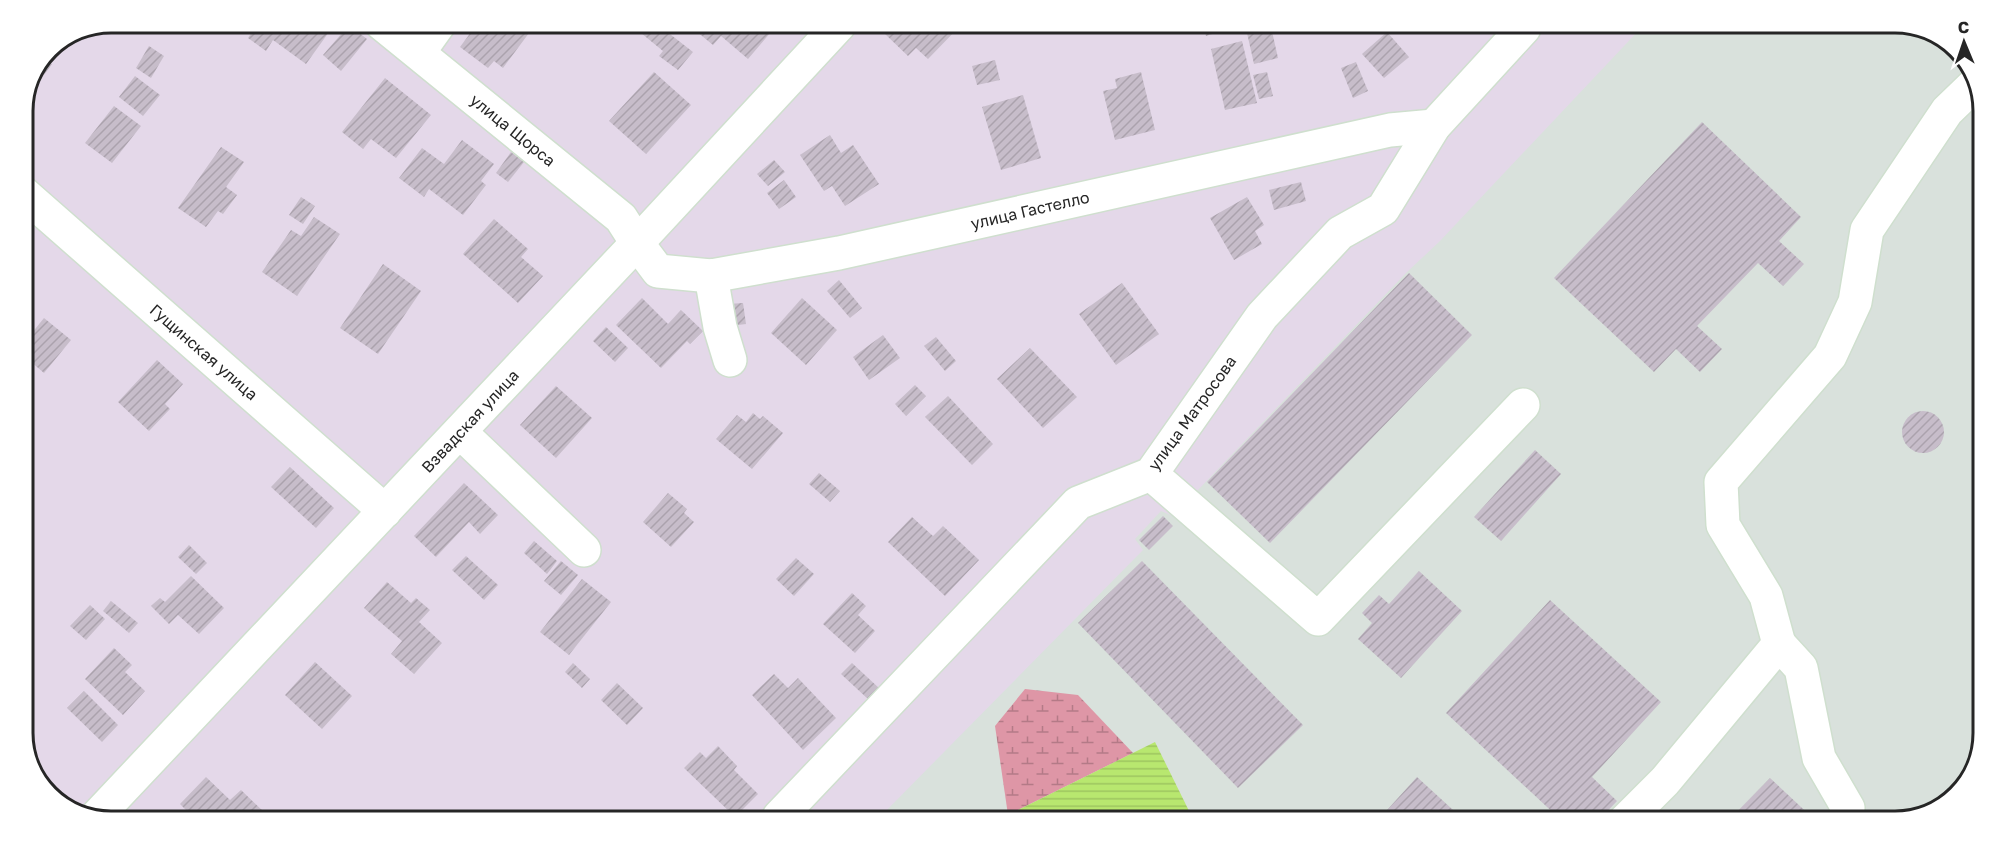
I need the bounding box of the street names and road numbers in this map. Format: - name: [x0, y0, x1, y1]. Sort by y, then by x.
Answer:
- street label: улица Щорса: [466, 90, 560, 170]
- street label: улица Гастелло: [969, 187, 1091, 233]
- street label: Гущинская улица: [146, 300, 262, 404]
- street label: улица Матросова: [1144, 352, 1240, 474]
- street label: Взвадская улица: [417, 365, 523, 477]

